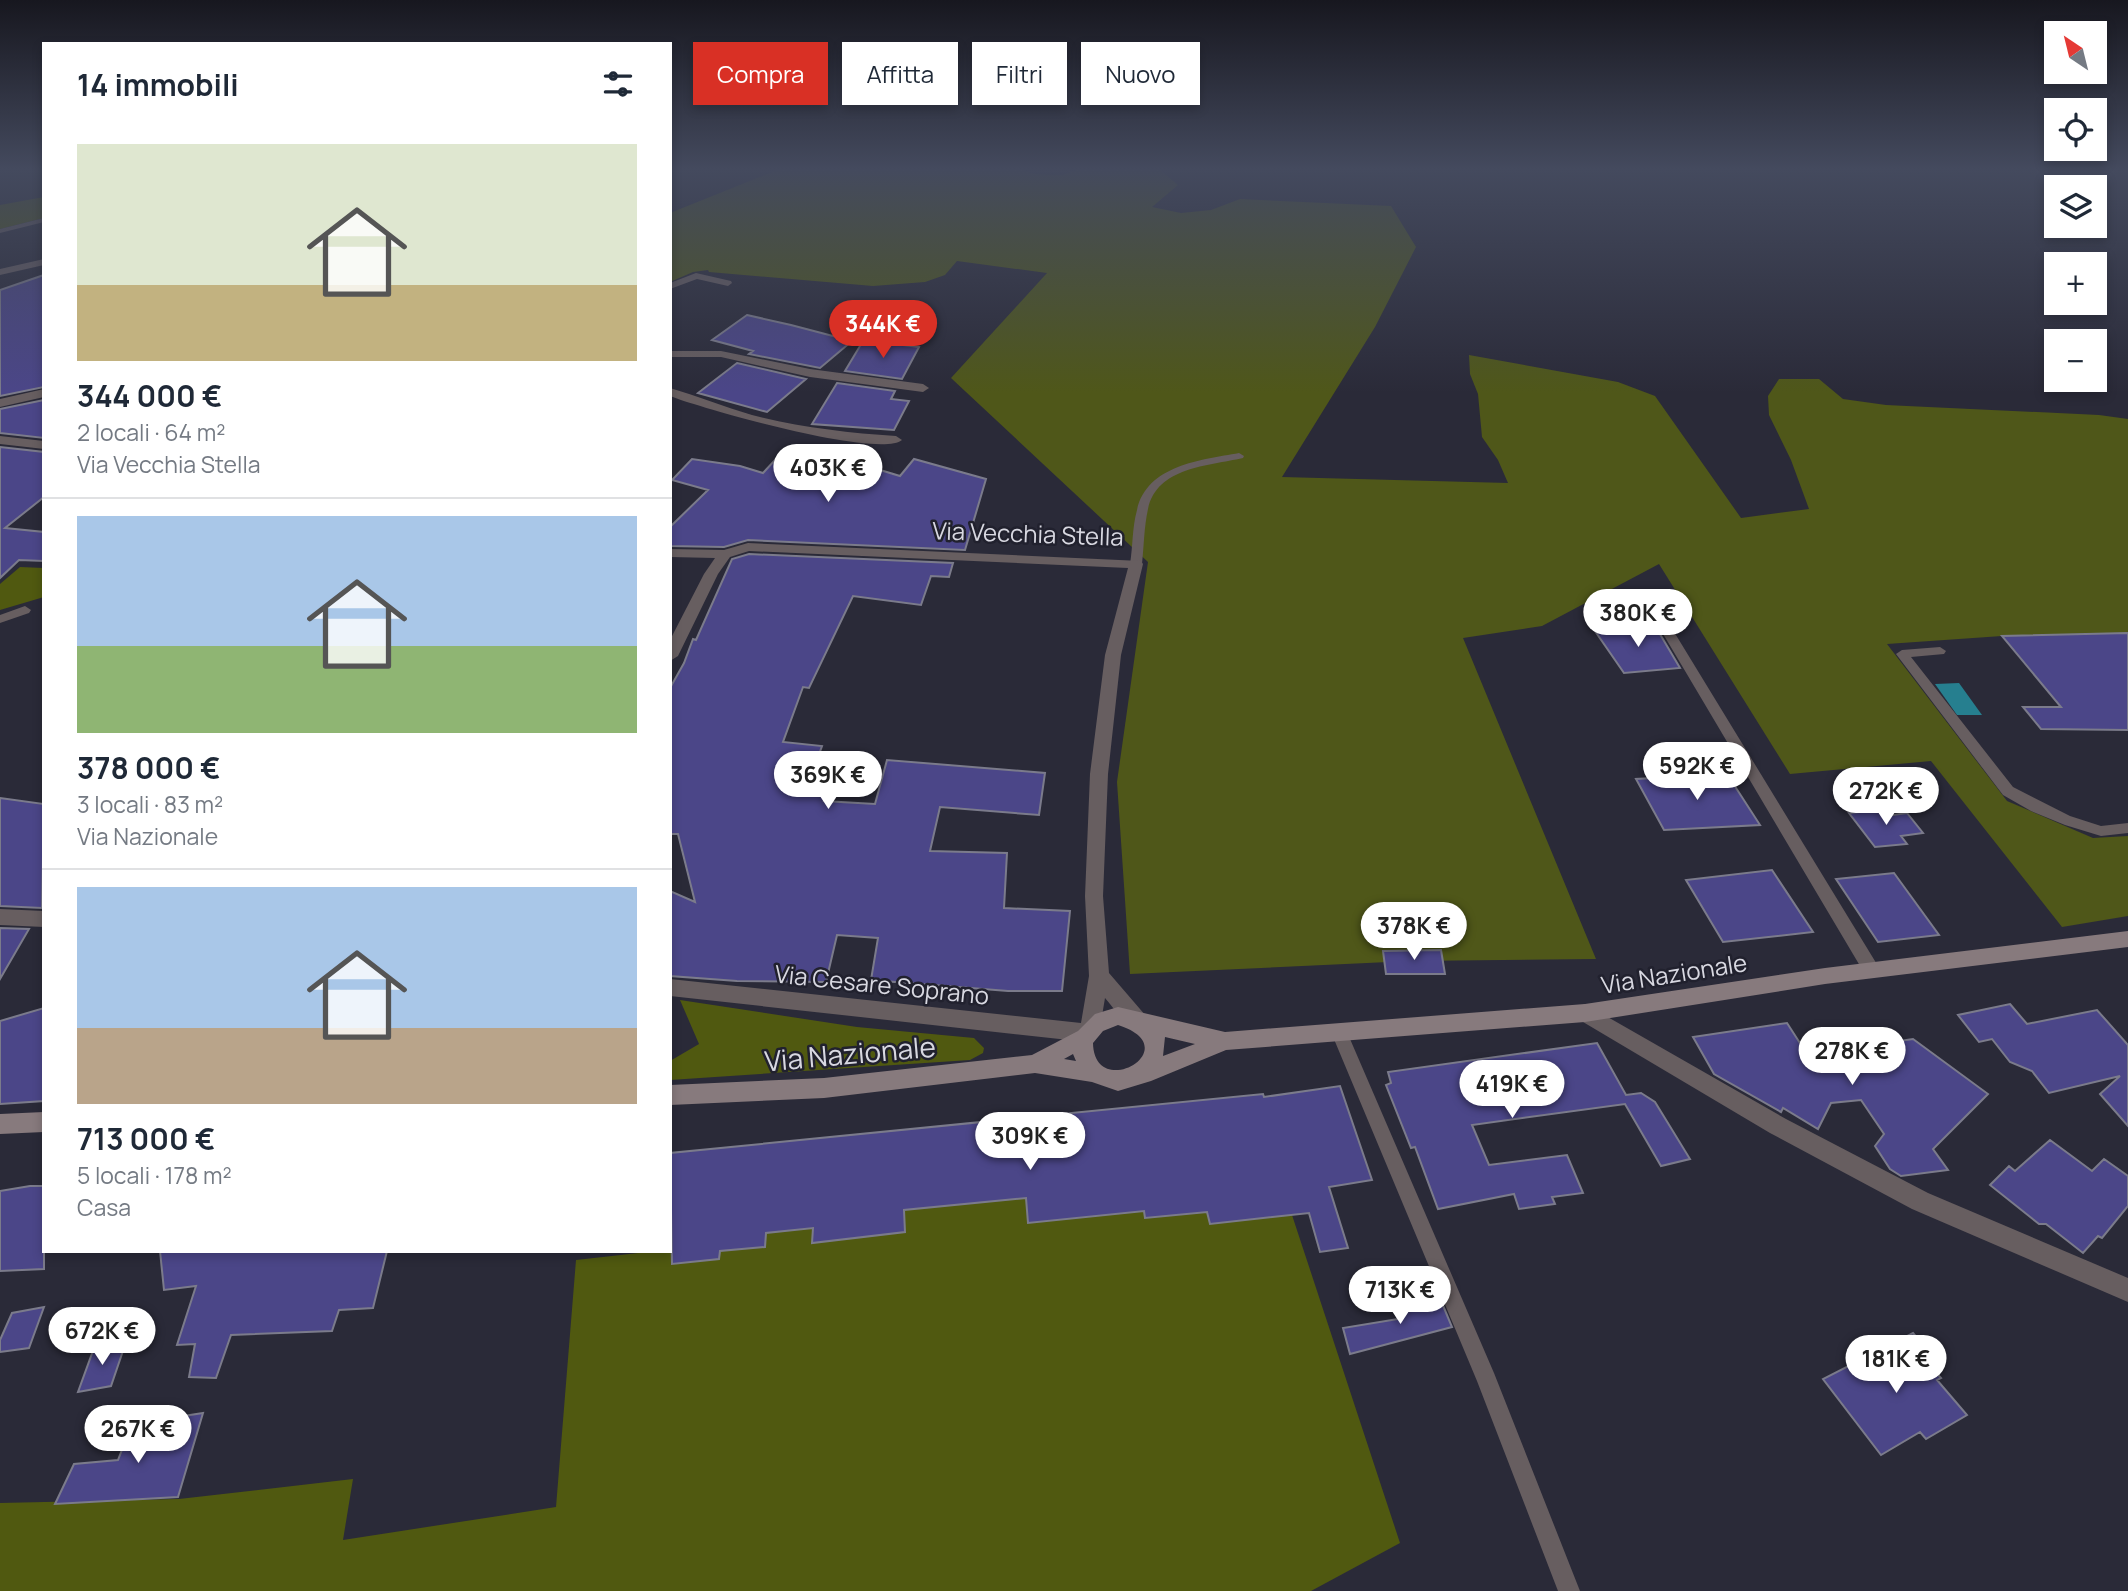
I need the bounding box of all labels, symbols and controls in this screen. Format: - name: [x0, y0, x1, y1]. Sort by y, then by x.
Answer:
- north arrow: [2044, 21, 2107, 84]
- map controls: [2044, 21, 2107, 392]
- chip: Compra: [693, 42, 828, 105]
- chip: Affitta: [842, 42, 958, 105]
- chip: Filtri: [972, 42, 1067, 105]
- chip: Nuovo: [1081, 42, 1200, 105]
- text: 14 immobili: [77, 64, 239, 105]
- icon: filters: [599, 65, 637, 103]
- button: locate: [2044, 98, 2107, 161]
- button: layers: [2044, 175, 2107, 238]
- icon: home: [294, 189, 420, 315]
- button: +: [2044, 252, 2107, 315]
- pin: 344K €: [826, 300, 940, 360]
- text: 344K €: [845, 307, 921, 339]
- button: −: [2044, 329, 2107, 392]
- text: 344 000 €: [77, 375, 222, 416]
- text: 2 locali · 64 m²: [77, 416, 225, 448]
- pin: 403K €: [771, 444, 885, 504]
- text: Via Vecchia Stella: [77, 448, 261, 480]
- text: 403K €: [789, 451, 867, 483]
- street label: Via Vecchia Stella: [932, 513, 1124, 553]
- icon: home: [294, 561, 420, 687]
- pin: 380K €: [1581, 590, 1695, 649]
- text: 380K €: [1599, 596, 1677, 628]
- pin: 592K €: [1640, 742, 1754, 802]
- text: 378 000 €: [77, 747, 221, 788]
- text: 592K €: [1659, 749, 1735, 781]
- pin: 369K €: [771, 752, 885, 811]
- text: 369K €: [790, 758, 866, 790]
- pin: 272K €: [1829, 768, 1943, 827]
- text: 272K €: [1849, 774, 1923, 806]
- text: 3 locali · 83 m²: [77, 788, 223, 820]
- text: Via Nazionale: [77, 820, 218, 852]
- pin: 378K €: [1357, 902, 1471, 962]
- text: 378K €: [1377, 909, 1451, 941]
- icon: home: [294, 932, 420, 1058]
- street label: Via Nazionale: [1599, 945, 1749, 1001]
- street label: Via Cesare Soprano: [773, 956, 991, 1012]
- street label: Via Nazionale: [763, 1027, 937, 1079]
- pin: 278K €: [1795, 1028, 1909, 1087]
- text: 278K €: [1815, 1034, 1889, 1066]
- pin: 419K €: [1455, 1060, 1569, 1120]
- text: 419K €: [1475, 1067, 1549, 1099]
- pin: 309K €: [973, 1112, 1087, 1172]
- text: 713 000 €: [77, 1118, 215, 1159]
- text: 309K €: [991, 1119, 1069, 1151]
- text: 5 locali · 178 m²: [77, 1159, 232, 1191]
- text: Casa: [77, 1191, 131, 1223]
- pin: 713K €: [1343, 1266, 1457, 1326]
- text: 713K €: [1365, 1273, 1435, 1305]
- pin: 672K €: [45, 1308, 159, 1367]
- text: 672K €: [65, 1314, 139, 1346]
- pin: 181K €: [1839, 1336, 1953, 1395]
- text: 181K €: [1862, 1342, 1930, 1374]
- pin: 267K €: [81, 1406, 195, 1465]
- text: 267K €: [101, 1412, 175, 1444]

